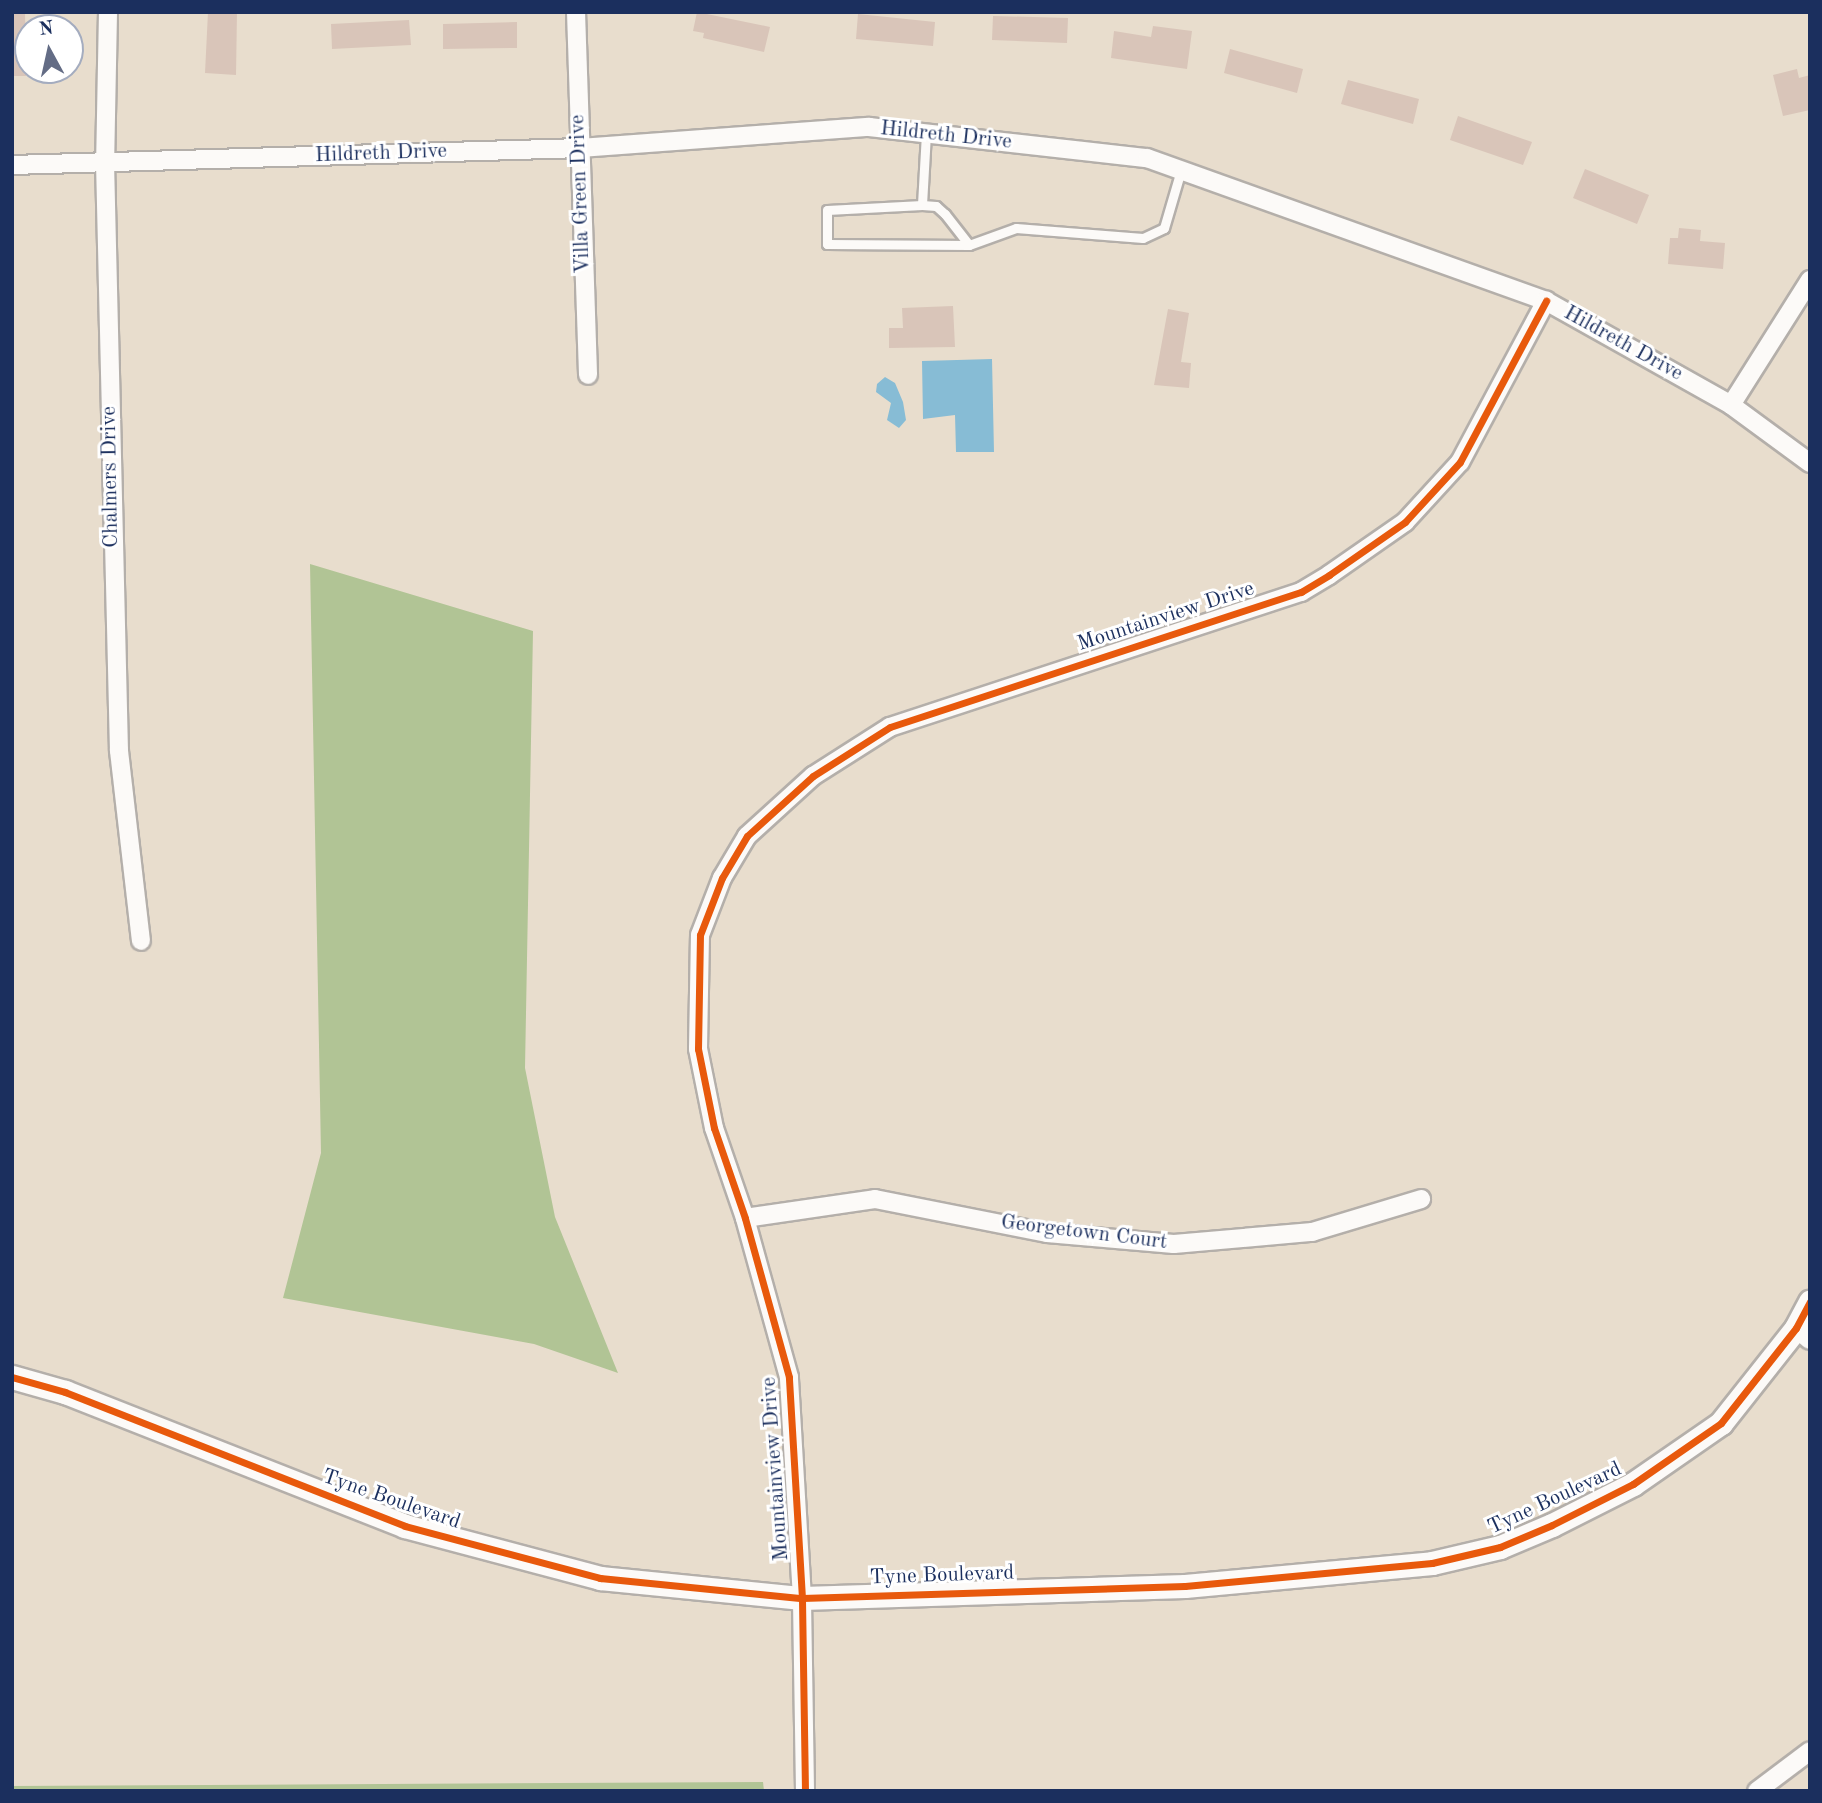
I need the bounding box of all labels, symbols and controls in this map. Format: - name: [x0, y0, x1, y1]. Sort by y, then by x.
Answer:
- north arrow: [14, 14, 84, 84]
- text: N: [38, 19, 55, 40]
- street label: Villa Green Drive: [566, 114, 596, 274]
- street label: Hildreth Drive: [879, 117, 1013, 155]
- street label: Hildreth Drive: [314, 139, 448, 169]
- street label: Hildreth Drive: [1559, 301, 1687, 387]
- street label: Chalmers Drive: [97, 406, 125, 548]
- street label: Mountainview Drive: [1074, 577, 1258, 657]
- street label: Georgetown Court: [999, 1210, 1169, 1256]
- street label: Mountainview Drive: [757, 1376, 795, 1562]
- street label: Tyne Boulevard: [1484, 1457, 1626, 1541]
- street label: Tyne Boulevard: [318, 1465, 464, 1535]
- street label: Tyne Boulevard: [869, 1561, 1015, 1591]

